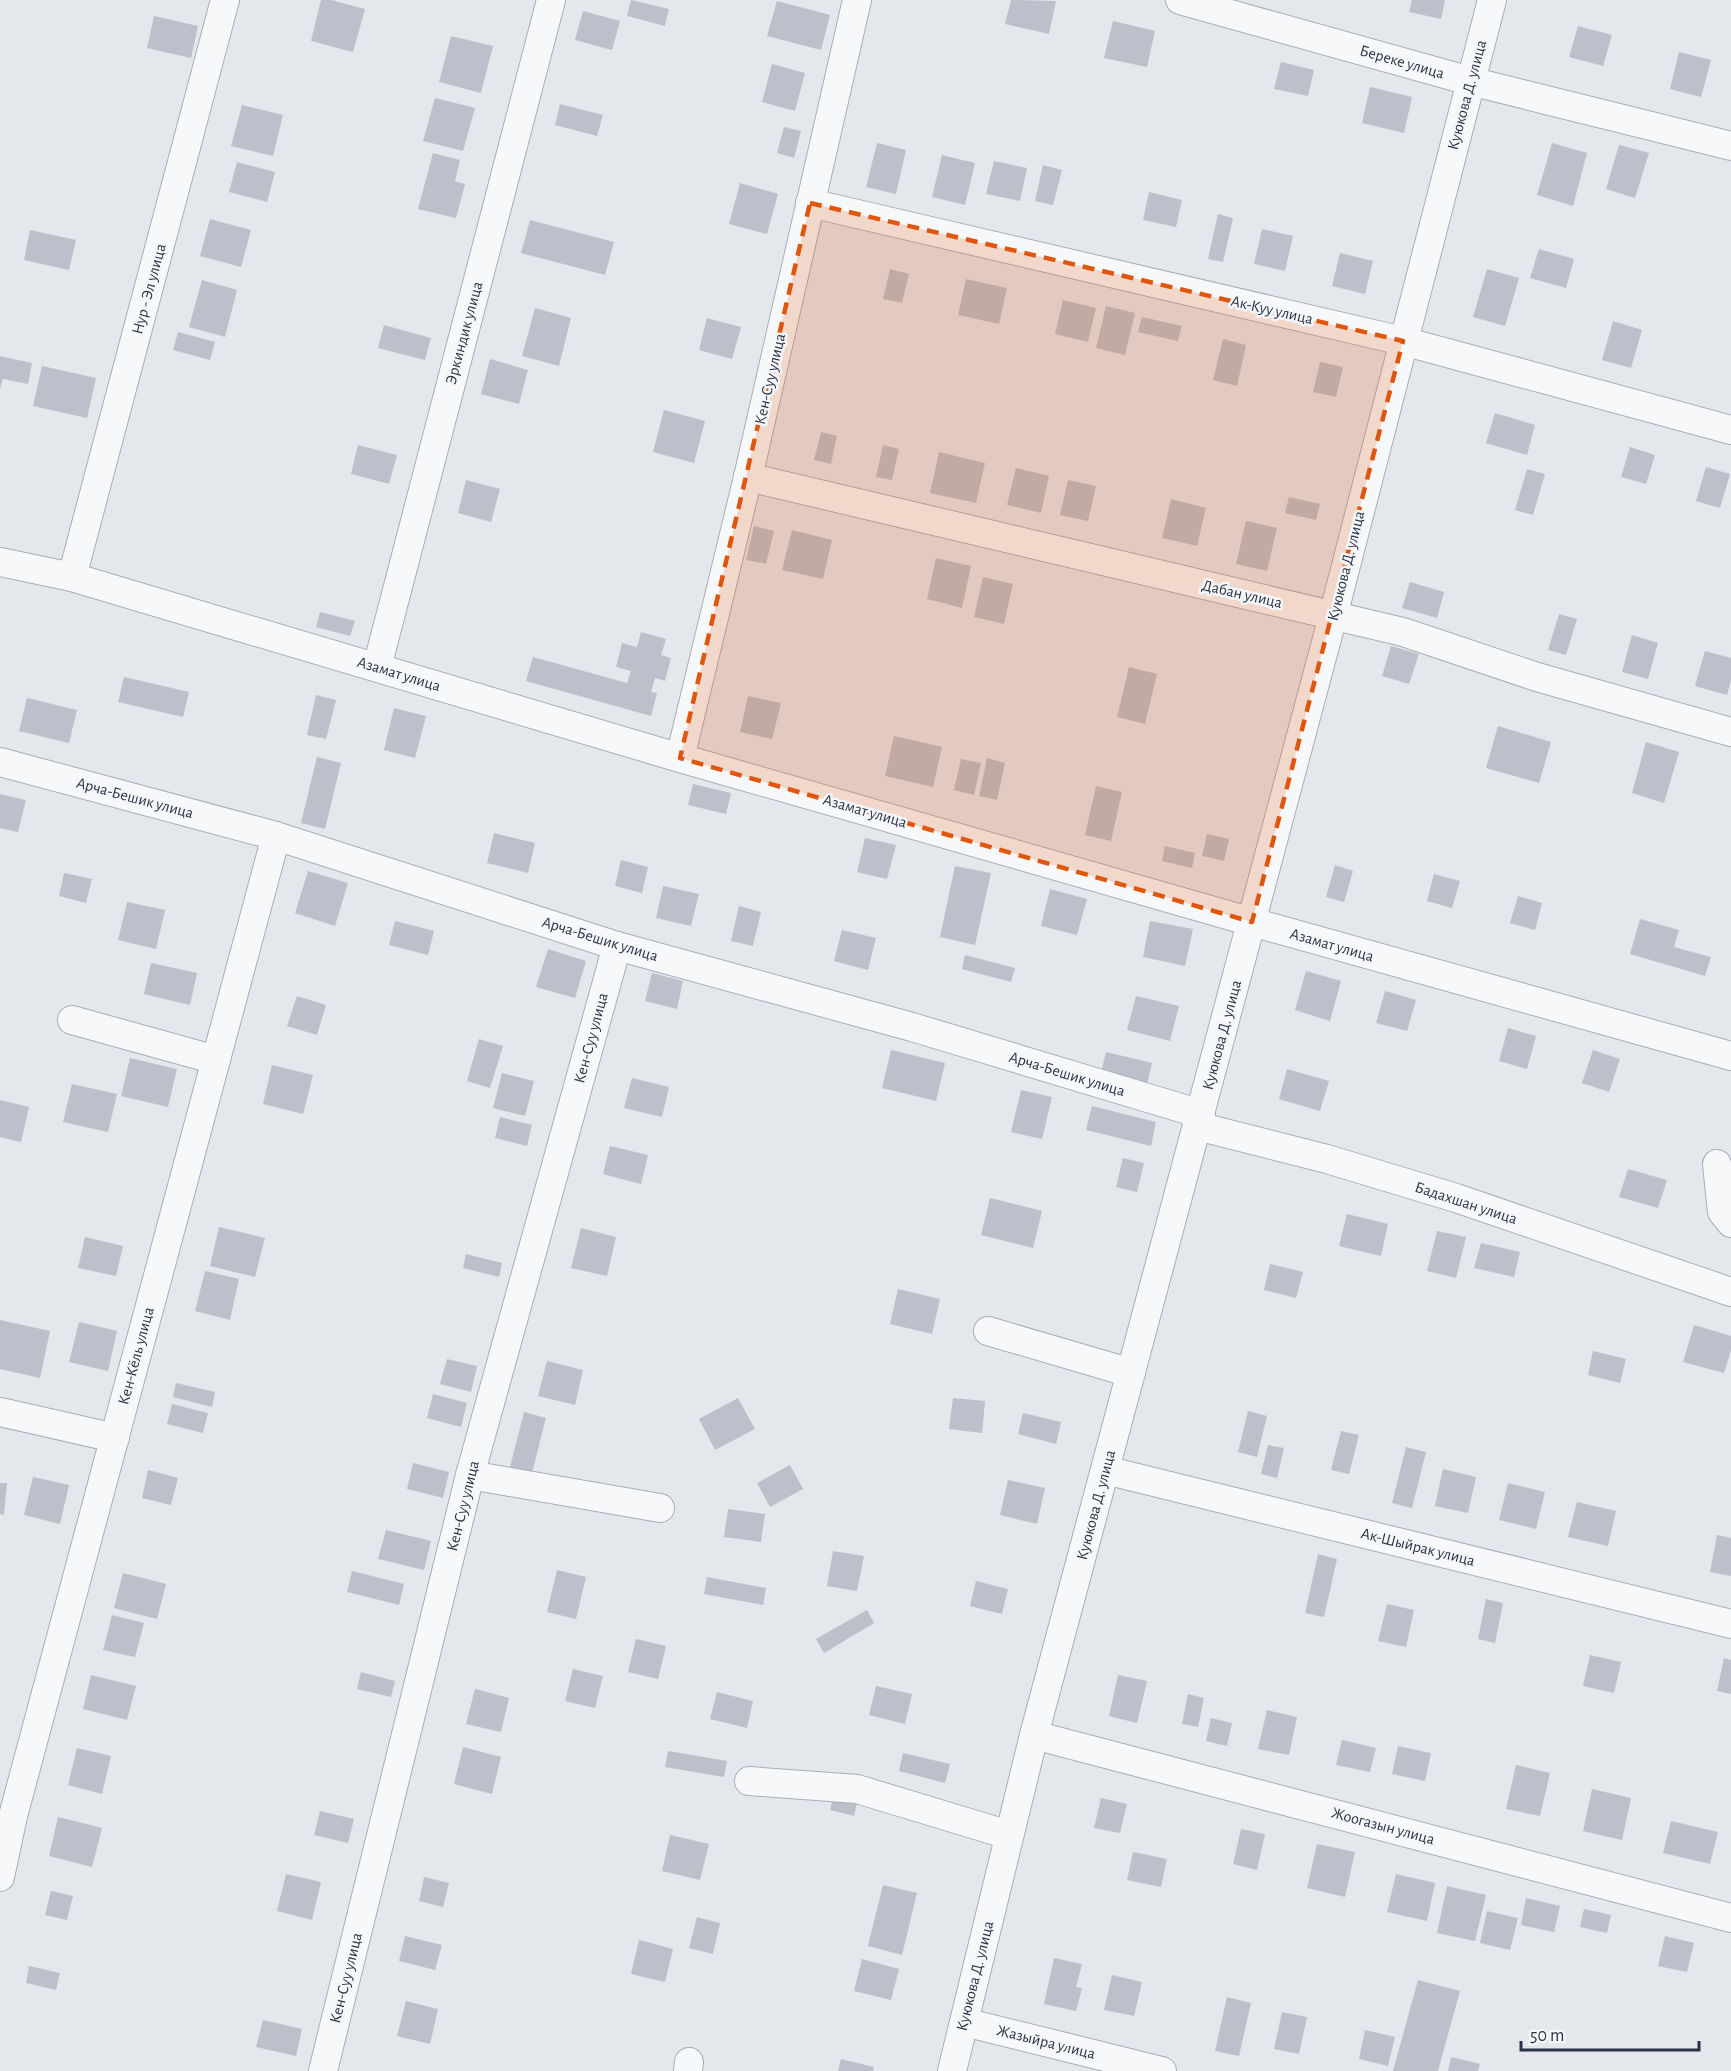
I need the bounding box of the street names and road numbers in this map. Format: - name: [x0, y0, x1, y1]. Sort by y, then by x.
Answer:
- street label: Куюкова Д. улица: [1445, 38, 1490, 152]
- street label: Береке улица: [1358, 42, 1446, 83]
- street label: Нур - Эл улица: [129, 242, 170, 336]
- street label: Эркиндик улица: [443, 280, 486, 386]
- street label: Ак-Куу улица: [1229, 293, 1315, 328]
- street label: Кен-Суу улица: [752, 332, 789, 426]
- street label: Куюкова Д. улица: [1325, 509, 1368, 623]
- street label: Дабан улица: [1200, 577, 1284, 612]
- street label: Азамат улица: [355, 654, 443, 695]
- street label: Арча-Бешик улица: [74, 775, 195, 822]
- street label: Азамат улица: [821, 791, 909, 832]
- street label: Арча-Бешик улица: [540, 914, 660, 965]
- street label: Азамат улица: [1288, 925, 1376, 966]
- street label: Куюкова Д. улица: [1200, 978, 1245, 1092]
- street label: Кен-Суу улица: [571, 991, 612, 1085]
- street label: Арча-Бешик улица: [1007, 1049, 1127, 1100]
- street label: Бадахшан улица: [1412, 1179, 1519, 1228]
- street label: Кен-Кёль улица: [115, 1305, 158, 1407]
- street label: Куюкова Д. улица: [1074, 1448, 1119, 1562]
- street label: Кен-Суу улица: [444, 1459, 483, 1553]
- street label: Ак-Шыйрак улица: [1359, 1525, 1477, 1570]
- street label: Жоогазын улица: [1329, 1805, 1436, 1848]
- street label: Куюкова Д. улица: [954, 1919, 997, 2033]
- street label: Кен-Суу улица: [327, 1931, 366, 2025]
- street label: Жазыйра улица: [995, 2022, 1097, 2063]

